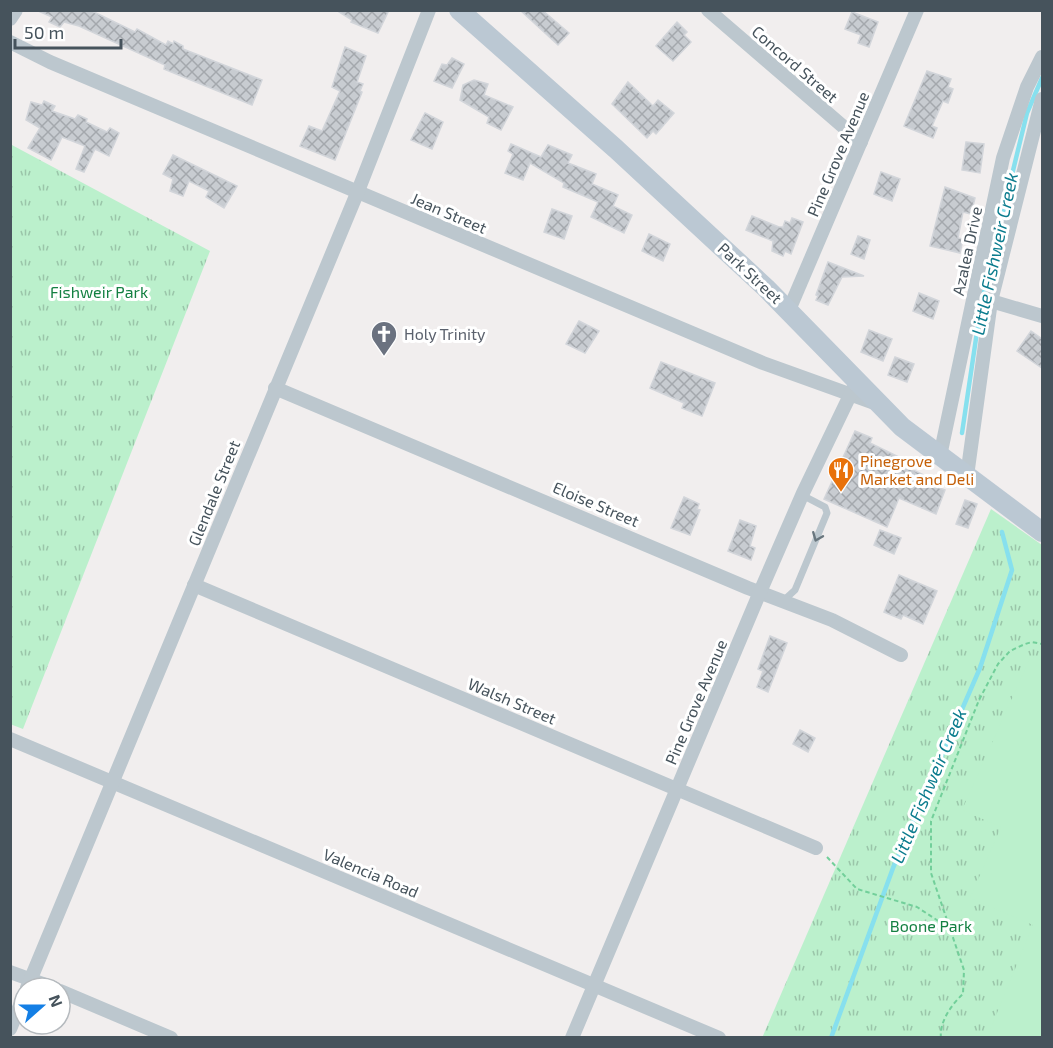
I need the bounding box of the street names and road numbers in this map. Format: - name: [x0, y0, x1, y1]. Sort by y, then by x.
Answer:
- street label: Concord Street: [748, 21, 842, 106]
- street label: Pine Grove Avenue: [803, 88, 872, 219]
- street label: Jean Street: [409, 188, 490, 237]
- street label: Azalea Drive: [948, 205, 985, 297]
- street label: Park Street: [714, 238, 786, 307]
- street label: Glendale Street: [184, 437, 243, 548]
- street label: Eloise Street: [550, 477, 642, 530]
- street label: Pine Grove Avenue: [661, 636, 730, 767]
- street label: Walsh Street: [465, 673, 559, 728]
- street label: Valencia Road: [321, 844, 422, 901]

